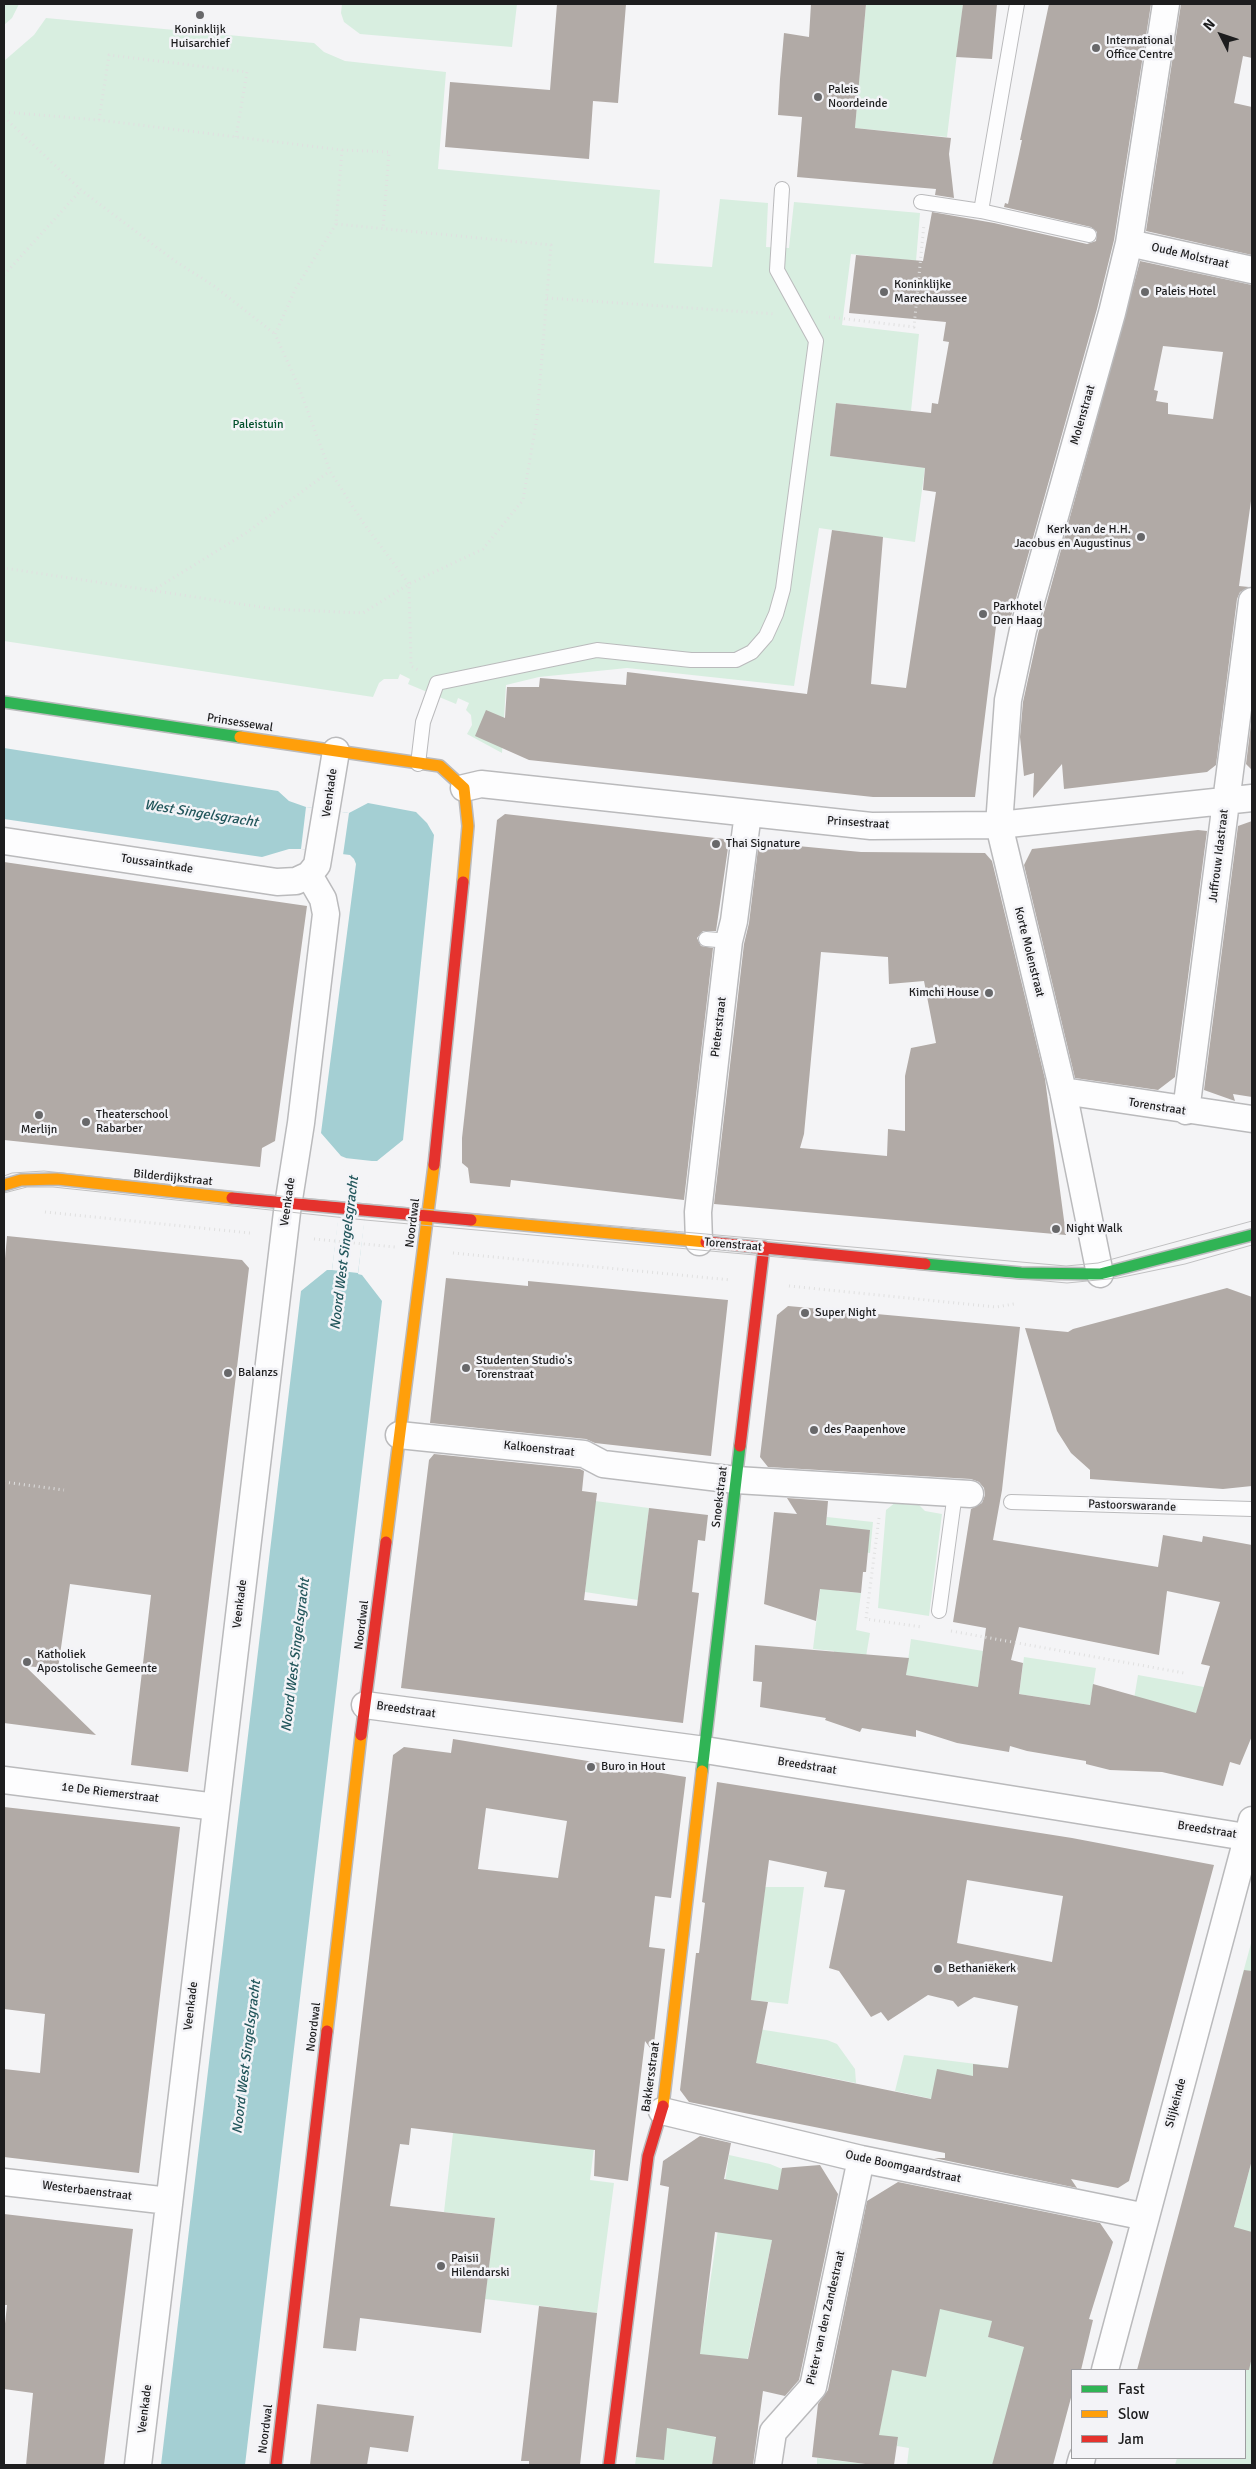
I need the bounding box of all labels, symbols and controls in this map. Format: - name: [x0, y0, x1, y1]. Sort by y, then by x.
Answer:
- marker: Koninklijk Huisarchief: [194, 9, 206, 21]
- north arrow: [1196, 10, 1246, 60]
- text: N: [1200, 16, 1219, 34]
- place label: Koninklijk Huisarchief: [171, 23, 229, 51]
- place label: International Office Centre: [1106, 34, 1173, 62]
- marker: International Office Centre: [1090, 42, 1102, 54]
- place label: Paleis Noordeinde: [828, 83, 887, 111]
- marker: Paleis Noordeinde: [812, 91, 824, 103]
- street label: Oude Molstraat: [1150, 240, 1230, 272]
- place label: Koninklijke Marechaussee: [894, 278, 967, 306]
- place label: Paleis Hotel: [1155, 285, 1216, 299]
- marker: Koninklijke Marechaussee: [878, 286, 890, 298]
- marker: Paleis Hotel: [1139, 286, 1151, 298]
- street label: Molenstraat: [1068, 383, 1098, 447]
- park label: Paleistuin: [232, 418, 284, 432]
- place label: Kerk van de H.H. Jacobus en Augustinus: [1014, 523, 1131, 551]
- marker: Kerk van de H.H. Jacobus en Augustinus: [1135, 531, 1147, 543]
- place label: Parkhotel Den Haag: [993, 600, 1043, 628]
- marker: Parkhotel Den Haag: [977, 608, 989, 620]
- street label: Prinsessewal: [206, 711, 274, 735]
- street label: Veenkade: [319, 768, 341, 818]
- water label: West Singelsgracht: [143, 797, 259, 831]
- street label: Juffrouw Idastraat: [1206, 808, 1232, 904]
- street label: Prinsestraat: [826, 814, 890, 832]
- place label: Thai Signature: [726, 837, 800, 851]
- marker: Thai Signature: [710, 838, 722, 850]
- street label: Toussaintkade: [120, 851, 194, 877]
- street label: Korte Molenstraat: [1011, 905, 1047, 999]
- place label: Kimchi House: [909, 986, 979, 1000]
- marker: Kimchi House: [983, 987, 995, 999]
- street label: Pieterstraat: [708, 996, 730, 1058]
- street label: Torenstraat: [1127, 1095, 1187, 1119]
- place label: Theaterschool Rabarber: [96, 1108, 168, 1136]
- marker: Merlijn: [33, 1109, 45, 1121]
- marker: Theaterschool Rabarber: [80, 1116, 92, 1128]
- place label: Merlijn: [21, 1123, 57, 1137]
- street label: Bilderdijkstraat: [133, 1167, 213, 1189]
- water label: Noord West Singelsgracht: [327, 1175, 363, 1331]
- street label: Veenkade: [277, 1177, 299, 1227]
- street label: Noordwal: [403, 1198, 423, 1248]
- place label: Night Walk: [1066, 1222, 1123, 1236]
- marker: Night Walk: [1050, 1223, 1062, 1235]
- street label: Torenstraat: [704, 1235, 762, 1255]
- place label: Super Night: [815, 1306, 876, 1320]
- marker: Super Night: [799, 1307, 811, 1319]
- place label: Studenten Studio's Torenstraat: [476, 1354, 573, 1382]
- marker: Studenten Studio's Torenstraat: [460, 1362, 472, 1374]
- place label: Balanzs: [238, 1366, 278, 1380]
- marker: Balanzs: [222, 1367, 234, 1379]
- place label: des Paapenhove: [824, 1423, 906, 1437]
- marker: des Paapenhove: [808, 1424, 820, 1436]
- street label: Kalkoenstraat: [503, 1438, 575, 1460]
- street label: Snoekstraat: [709, 1466, 731, 1528]
- street label: Pastoorswarande: [1088, 1497, 1176, 1515]
- water label: Noord West Singelsgracht: [278, 1577, 314, 1733]
- street label: Veenkade: [230, 1579, 250, 1629]
- street label: Noordwal: [352, 1600, 372, 1650]
- place label: Katholiek Apostolische Gemeente: [37, 1648, 157, 1676]
- marker: Katholiek Apostolische Gemeente: [21, 1656, 33, 1668]
- street label: Breedstraat: [375, 1699, 437, 1721]
- street label: Breedstraat: [776, 1754, 838, 1778]
- place label: Buro in Hout: [601, 1760, 665, 1774]
- marker: Buro in Hout: [585, 1761, 597, 1773]
- street label: 1e De Riemerstraat: [60, 1780, 160, 1806]
- street label: Breedstraat: [1176, 1818, 1238, 1842]
- place label: Bethaniëkerk: [948, 1962, 1016, 1976]
- marker: Bethaniëkerk: [932, 1963, 944, 1975]
- water label: Noord West Singelsgracht: [229, 1979, 265, 2135]
- street label: Veenkade: [181, 1981, 201, 2031]
- street label: Noordwal: [304, 2002, 324, 2052]
- street label: Bakkersstraat: [639, 2041, 663, 2113]
- street label: Slijkeinde: [1162, 2077, 1190, 2129]
- street label: Oude Boomgaardstraat: [844, 2148, 962, 2186]
- street label: Westerbaenstraat: [41, 2178, 133, 2204]
- street label: Pieter van den Zandestraat: [804, 2250, 848, 2386]
- place label: Paisii Hilendarski: [451, 2252, 510, 2280]
- marker: Paisii Hilendarski: [435, 2260, 447, 2272]
- legend: [1071, 2369, 1246, 2459]
- text: Fast: [1118, 2380, 1145, 2398]
- street label: Veenkade: [135, 2384, 155, 2434]
- street label: Noordwal: [256, 2404, 276, 2454]
- text: Slow: [1118, 2405, 1149, 2423]
- text: Jam: [1118, 2430, 1144, 2448]

